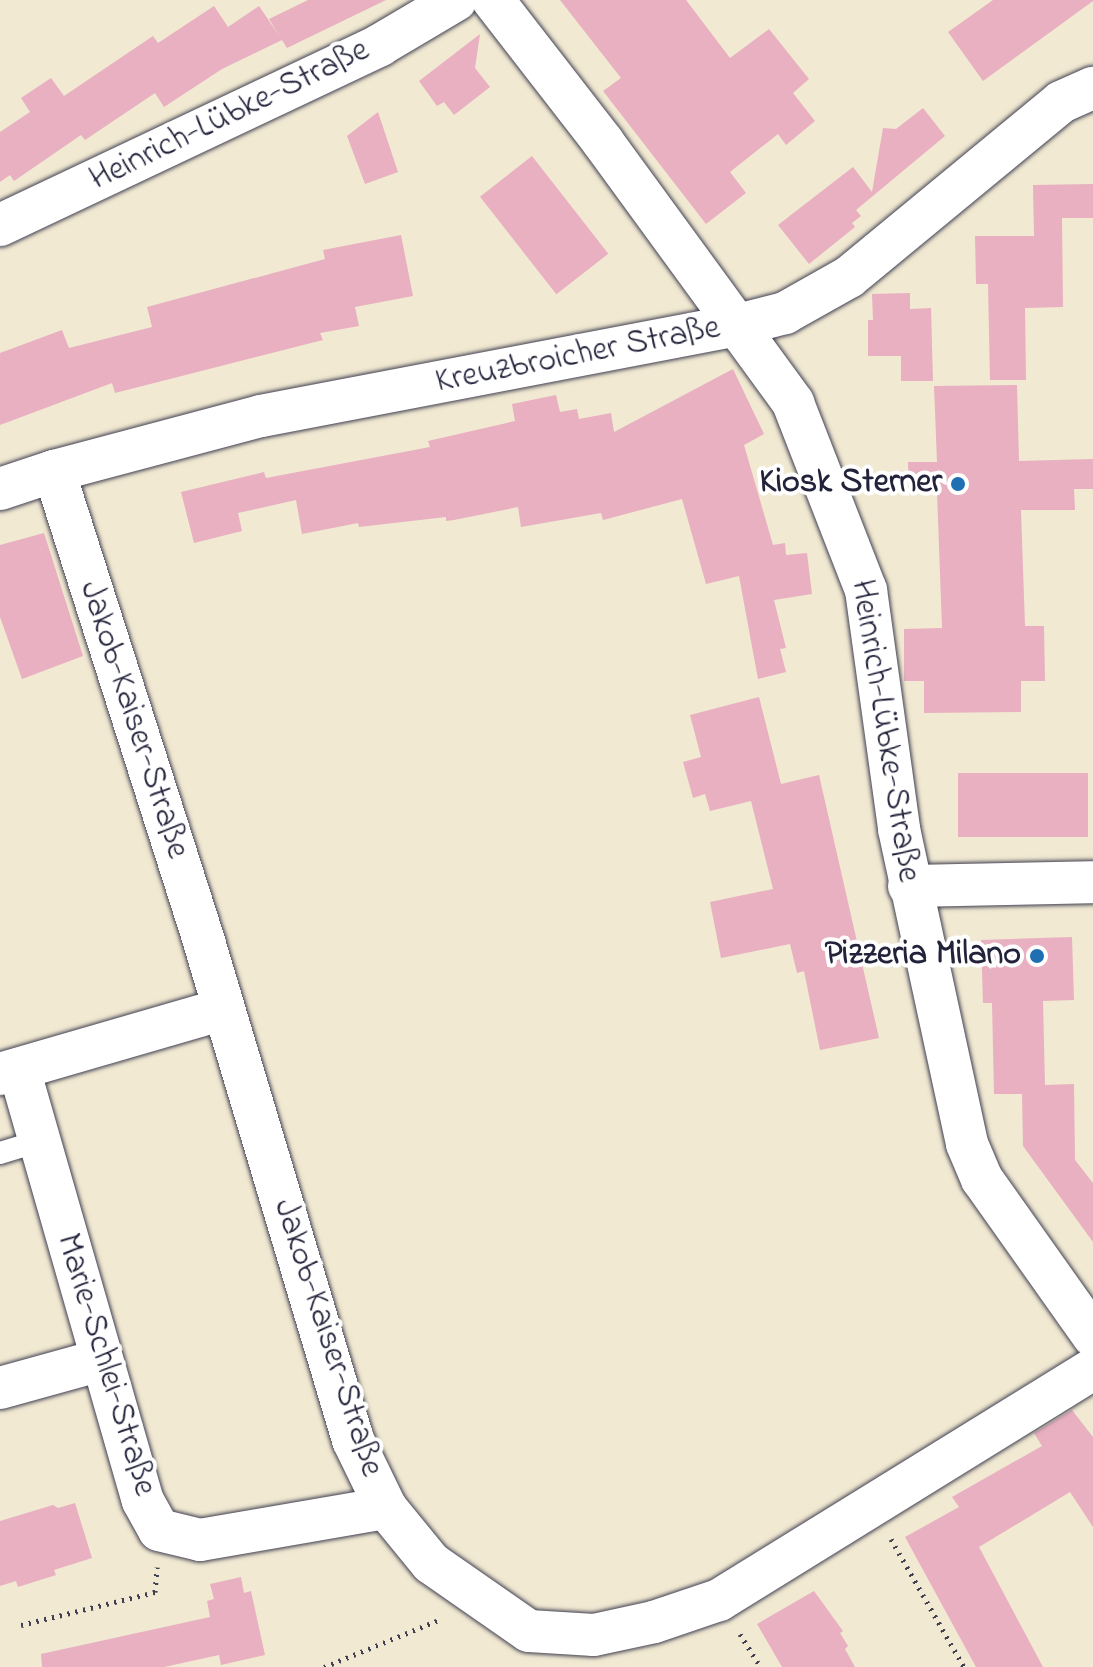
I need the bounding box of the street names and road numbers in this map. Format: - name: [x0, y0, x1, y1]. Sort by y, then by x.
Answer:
- street label: Heinrich-Lübke-Straße: [84, 31, 376, 201]
- street label: Kreuzbroicher Straße: [432, 308, 724, 404]
- street label: Jakob-Kaiser-Straße: [69, 576, 197, 864]
- street label: Heinrich-Lübke-Straße: [840, 577, 928, 885]
- street label: Jakob-Kaiser-Straße: [263, 1194, 391, 1482]
- street label: Marie-Schlei-Straße: [46, 1229, 164, 1501]

